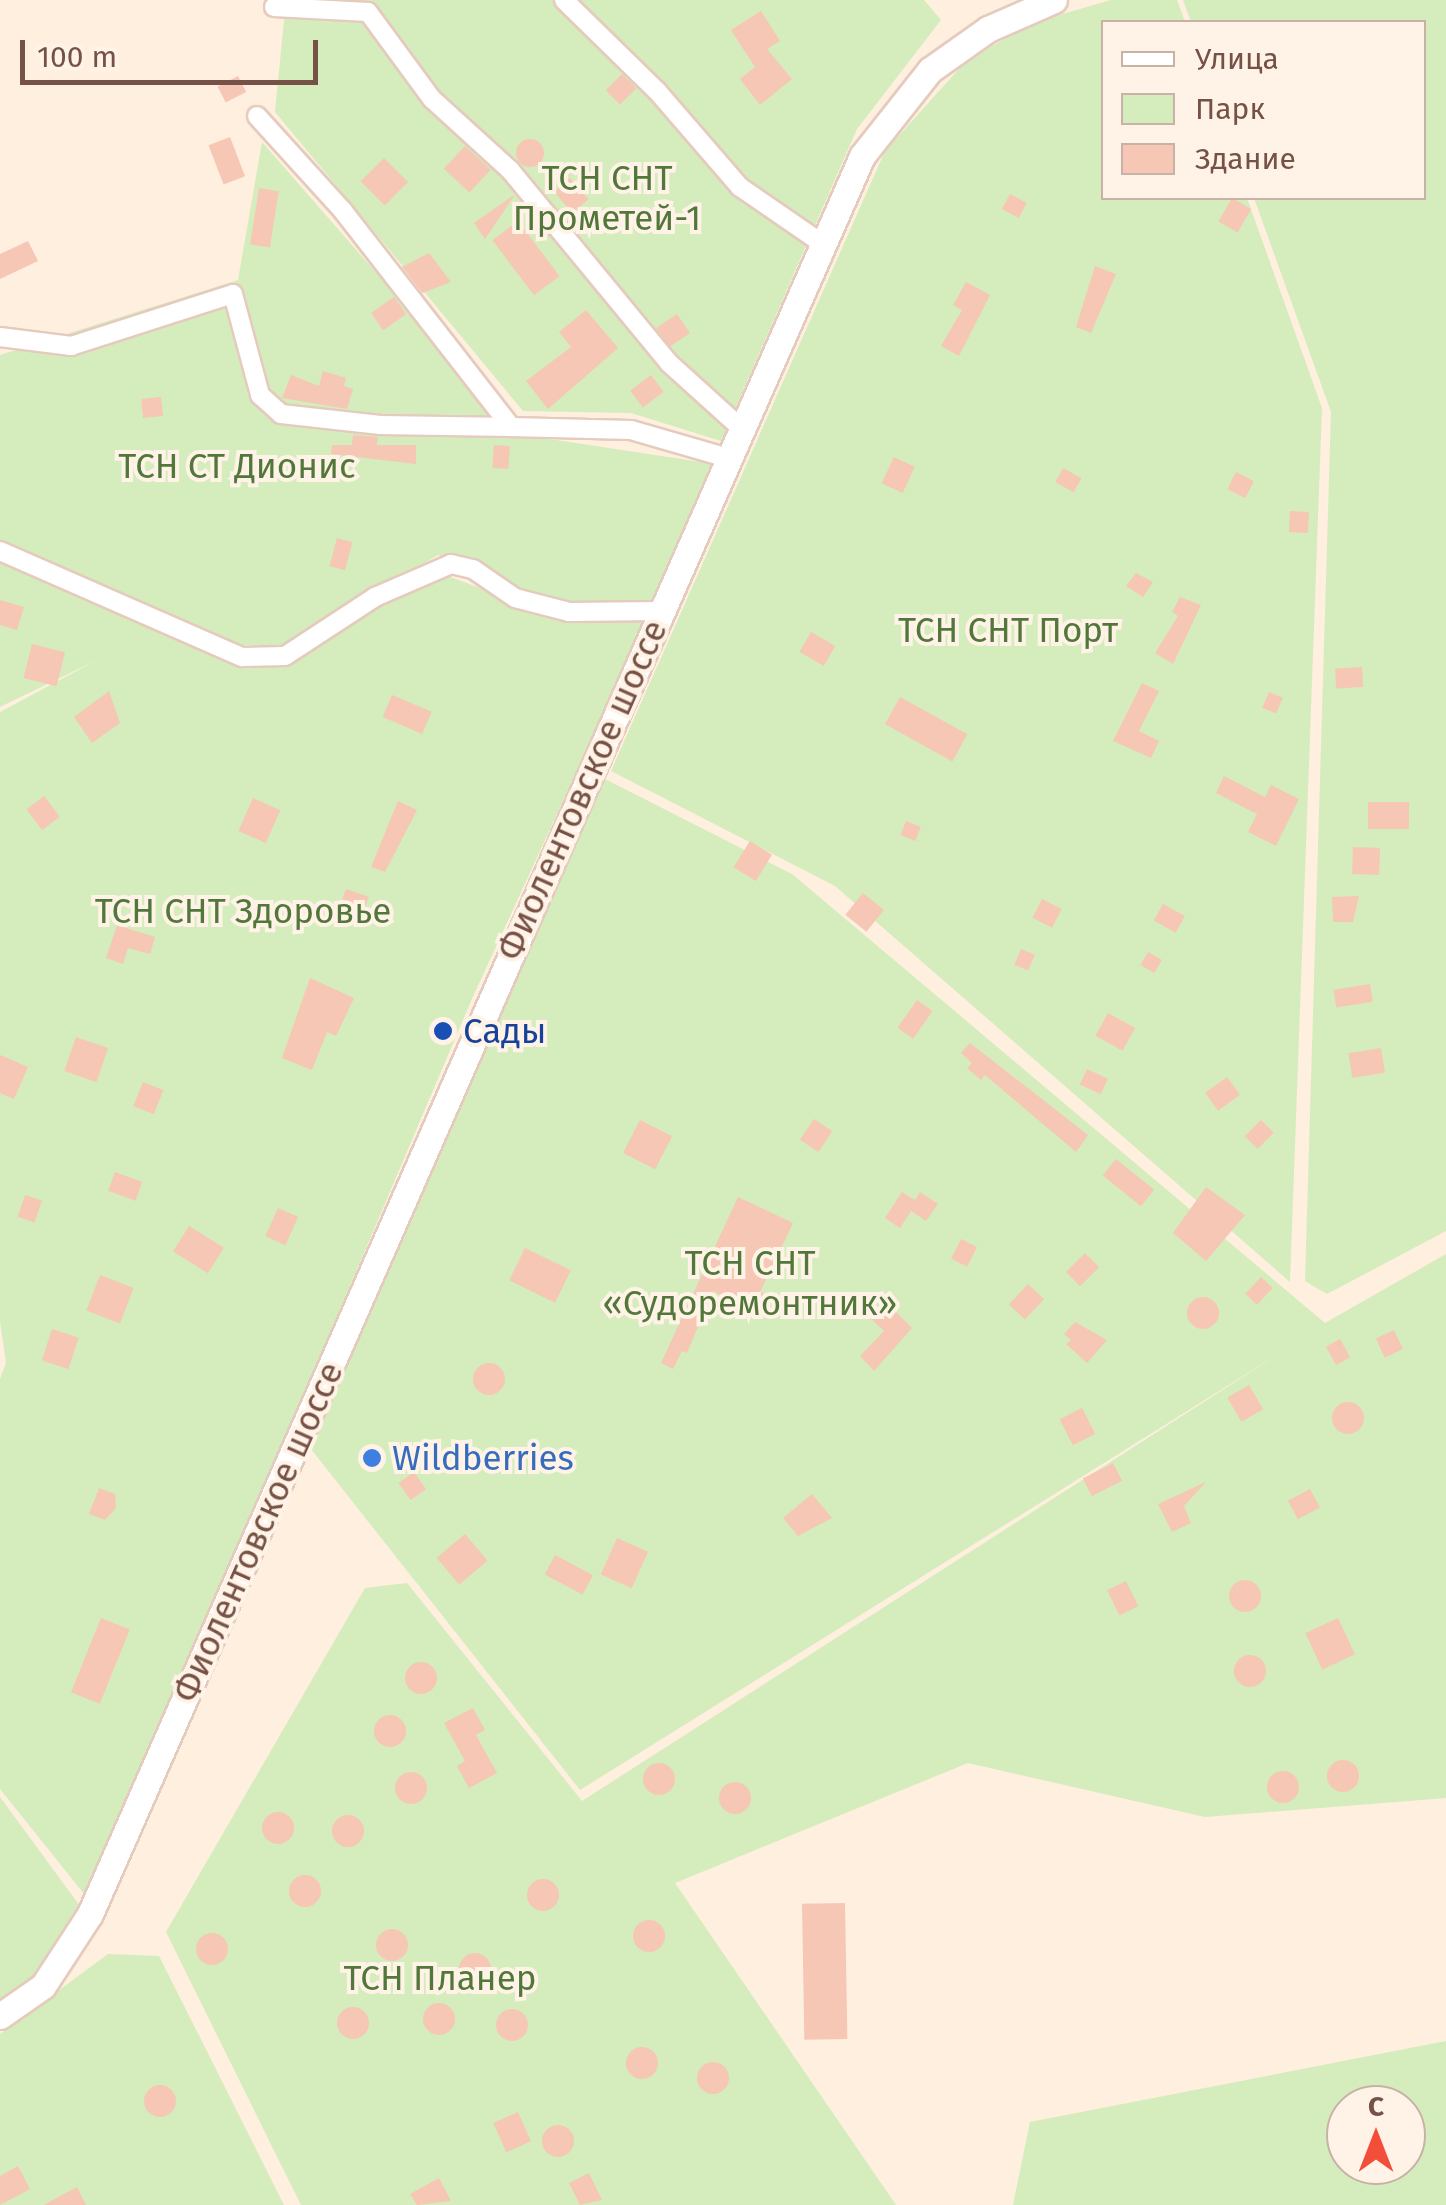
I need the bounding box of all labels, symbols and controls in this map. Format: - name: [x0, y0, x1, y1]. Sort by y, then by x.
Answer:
- scale bar: [25, 20, 322, 82]
- legend: [1101, 20, 1426, 200]
- text: 100 m: [37, 39, 117, 75]
- text: Улица: [1195, 41, 1279, 77]
- text: Парк: [1195, 91, 1265, 127]
- text: Здание: [1195, 141, 1296, 177]
- park label: ТСН СНТ Прометей-1: [513, 157, 701, 239]
- park label: ТСН СТ Дионис: [118, 445, 356, 487]
- park label: ТСН СНТ Порт: [898, 609, 1118, 651]
- street label: Фиолентовское шоссе: [488, 614, 676, 966]
- park label: ТСН СНТ Здоровье: [95, 890, 391, 932]
- place label: Сады: [463, 1010, 547, 1052]
- marker: Сады: [432, 1020, 454, 1042]
- park label: ТСН СНТ «Судоремонтник»: [603, 1242, 897, 1324]
- street label: Фиолентовское шоссе: [164, 1356, 352, 1708]
- place label: Wildberries: [392, 1437, 574, 1479]
- marker: Wildberries: [361, 1447, 383, 1469]
- park label: ТСН Планер: [344, 1957, 536, 1999]
- north arrow: [1326, 2085, 1426, 2185]
- text: С: [1368, 2090, 1384, 2123]

